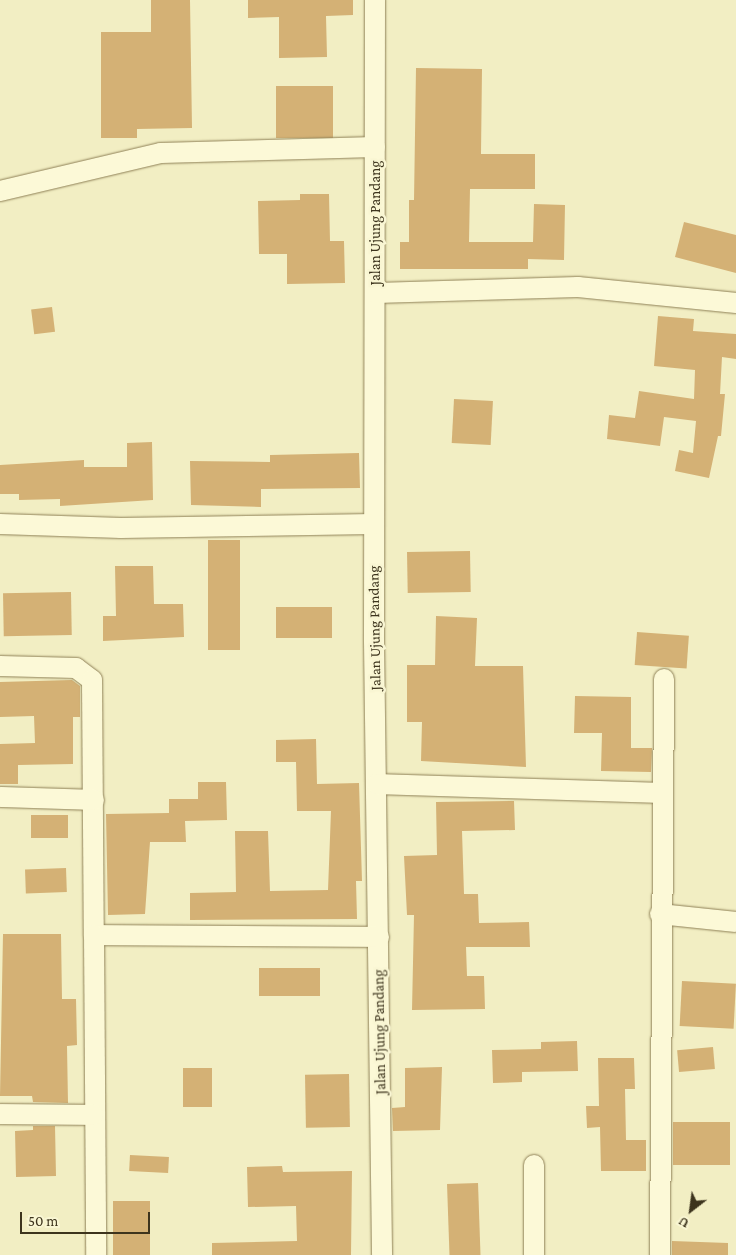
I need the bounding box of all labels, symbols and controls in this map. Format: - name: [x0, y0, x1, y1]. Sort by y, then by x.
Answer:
- street label: Jalan Ujung Pandang: [367, 160, 385, 286]
- street label: Jalan Ujung Pandang: [365, 565, 385, 691]
- street label: Jalan Ujung Pandang: [370, 969, 390, 1095]
- north arrow: [666, 1185, 716, 1235]
- scale bar: [22, 1202, 152, 1234]
- text: 50 m: [28, 1213, 58, 1229]
- text: U: [675, 1214, 692, 1232]

